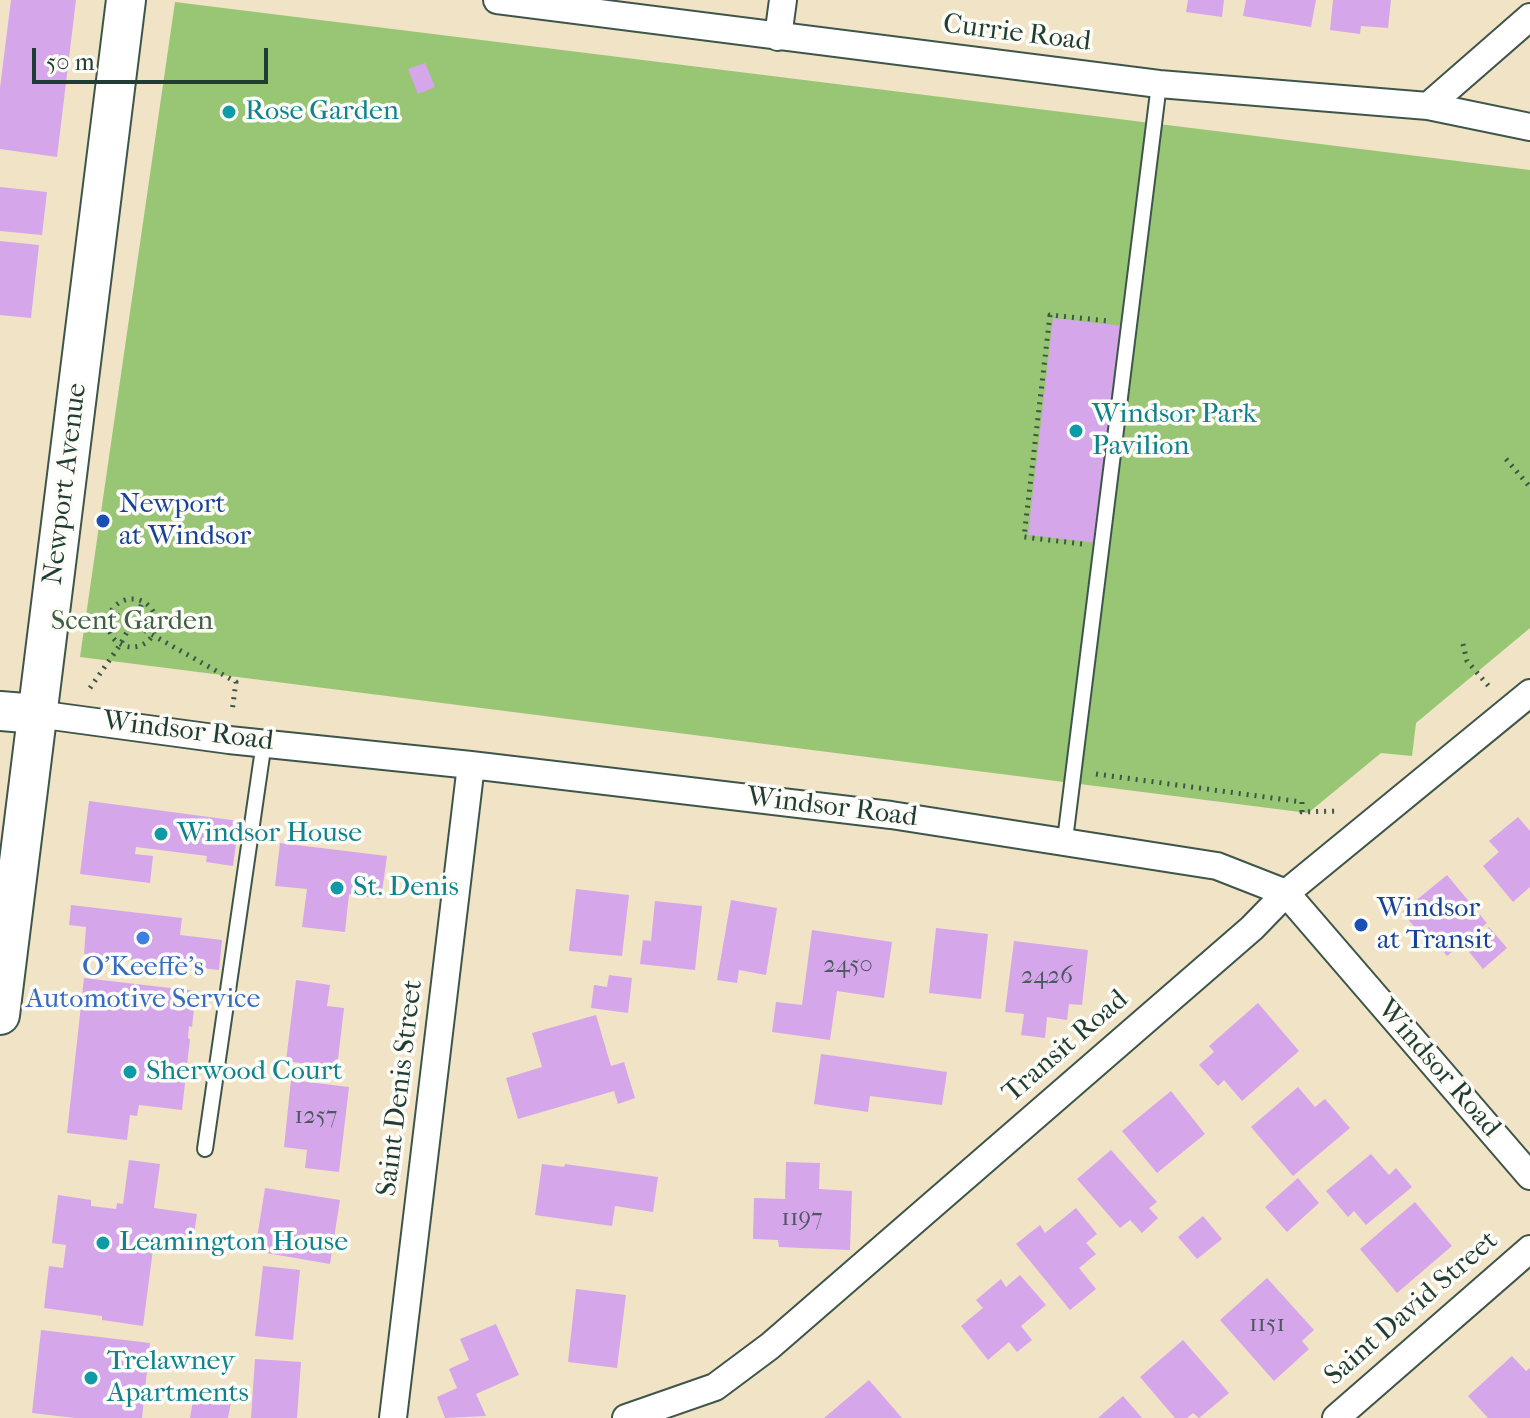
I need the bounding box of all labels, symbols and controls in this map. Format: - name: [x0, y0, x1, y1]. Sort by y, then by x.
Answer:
- street label: Currie Road: [941, 8, 1093, 60]
- scale bar: [36, 32, 272, 82]
- text: 50 m: [46, 48, 95, 76]
- place label: Rose Garden: [245, 95, 399, 129]
- marker: Rose Garden: [220, 103, 238, 121]
- street label: Newport Avenue: [37, 381, 95, 587]
- place label: Windsor Park Pavilion: [1092, 398, 1257, 464]
- marker: Windsor Park Pavilion: [1067, 422, 1085, 440]
- place label: Newport at Windsor: [119, 488, 251, 554]
- marker: Newport at Windsor: [94, 512, 112, 530]
- park label: Scent Garden: [51, 605, 213, 639]
- street label: Windsor Road: [101, 705, 275, 759]
- street label: Windsor Road: [745, 781, 919, 835]
- place label: Windsor House: [177, 817, 362, 851]
- marker: Windsor House: [152, 825, 170, 843]
- place label: St. Denis: [353, 871, 459, 905]
- marker: St. Denis: [328, 879, 346, 897]
- place label: Windsor at Transit: [1377, 892, 1492, 958]
- marker: Windsor at Transit: [1352, 916, 1370, 934]
- marker: O'Keeffe's Automotive Service: [134, 929, 152, 947]
- place label: O'Keeffe's Automotive Service: [26, 951, 260, 1017]
- house number: 2450: [823, 952, 873, 980]
- house number: 2426: [1021, 963, 1073, 991]
- street label: Saint Denis Street: [371, 978, 431, 1198]
- street label: Transit Road: [997, 984, 1135, 1110]
- street label: Windsor Road: [1369, 993, 1507, 1145]
- place label: Sherwood Court: [146, 1055, 343, 1089]
- marker: Sherwood Court: [121, 1063, 139, 1081]
- house number: 1257: [295, 1103, 337, 1131]
- house number: 1197: [781, 1205, 823, 1233]
- street label: Saint David Street: [1318, 1225, 1506, 1393]
- place label: Leamington House: [119, 1226, 348, 1260]
- marker: Leamington House: [94, 1234, 112, 1252]
- house number: 1151: [1249, 1311, 1285, 1339]
- place label: Trelawney Apartments: [107, 1345, 249, 1411]
- marker: Trelawney Apartments: [82, 1369, 100, 1387]

